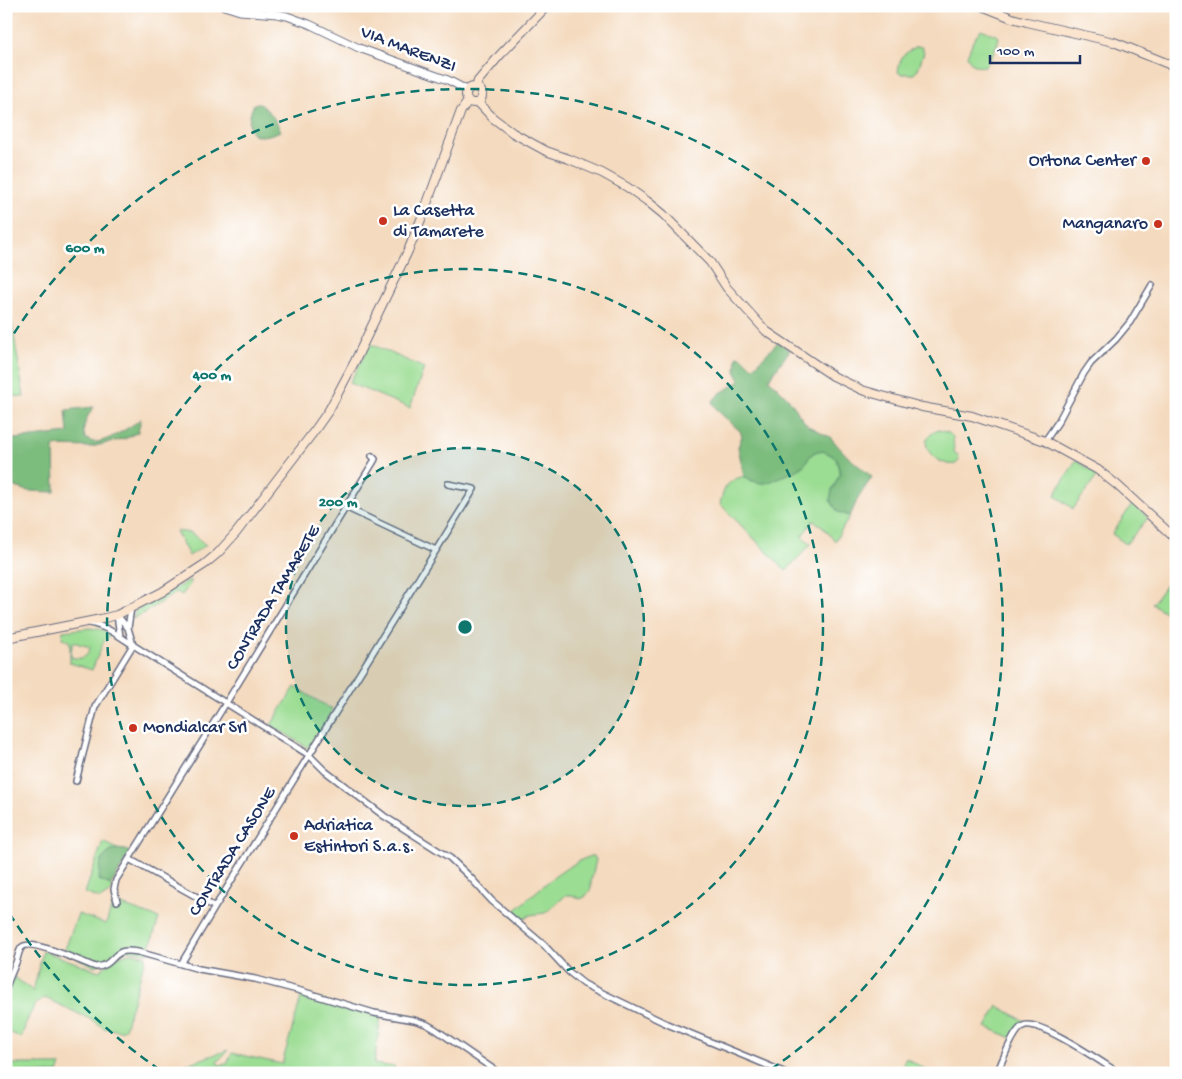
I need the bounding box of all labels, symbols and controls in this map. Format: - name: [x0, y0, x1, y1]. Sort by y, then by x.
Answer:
- street label: VIA MARENZI: [356, 22, 459, 78]
- scale bar: [990, 32, 1080, 64]
- text: 100 m: [996, 43, 1035, 61]
- place label: Ortona Center: [1029, 151, 1138, 172]
- marker: Ortona Center: [1140, 155, 1152, 167]
- place label: La Casetta di Tamarete: [393, 201, 484, 243]
- place label: Manganaro: [1062, 214, 1148, 235]
- marker: La Casetta di Tamarete: [377, 215, 389, 227]
- marker: Manganaro: [1152, 218, 1164, 230]
- text: 600 m: [66, 240, 105, 258]
- text: 400 m: [192, 367, 232, 385]
- text: 200 m: [319, 494, 358, 512]
- street label: CONTRADA TAMARETE: [222, 521, 326, 674]
- centre of rings: [456, 618, 474, 636]
- place label: Mondialcar Srl: [143, 718, 247, 739]
- marker: Mondialcar Srl: [127, 722, 139, 734]
- street label: CONTRADA CASONE: [185, 783, 282, 921]
- place label: Adriatica Estintori S.a.s.: [304, 816, 415, 858]
- marker: Adriatica Estintori S.a.s.: [288, 830, 300, 842]

